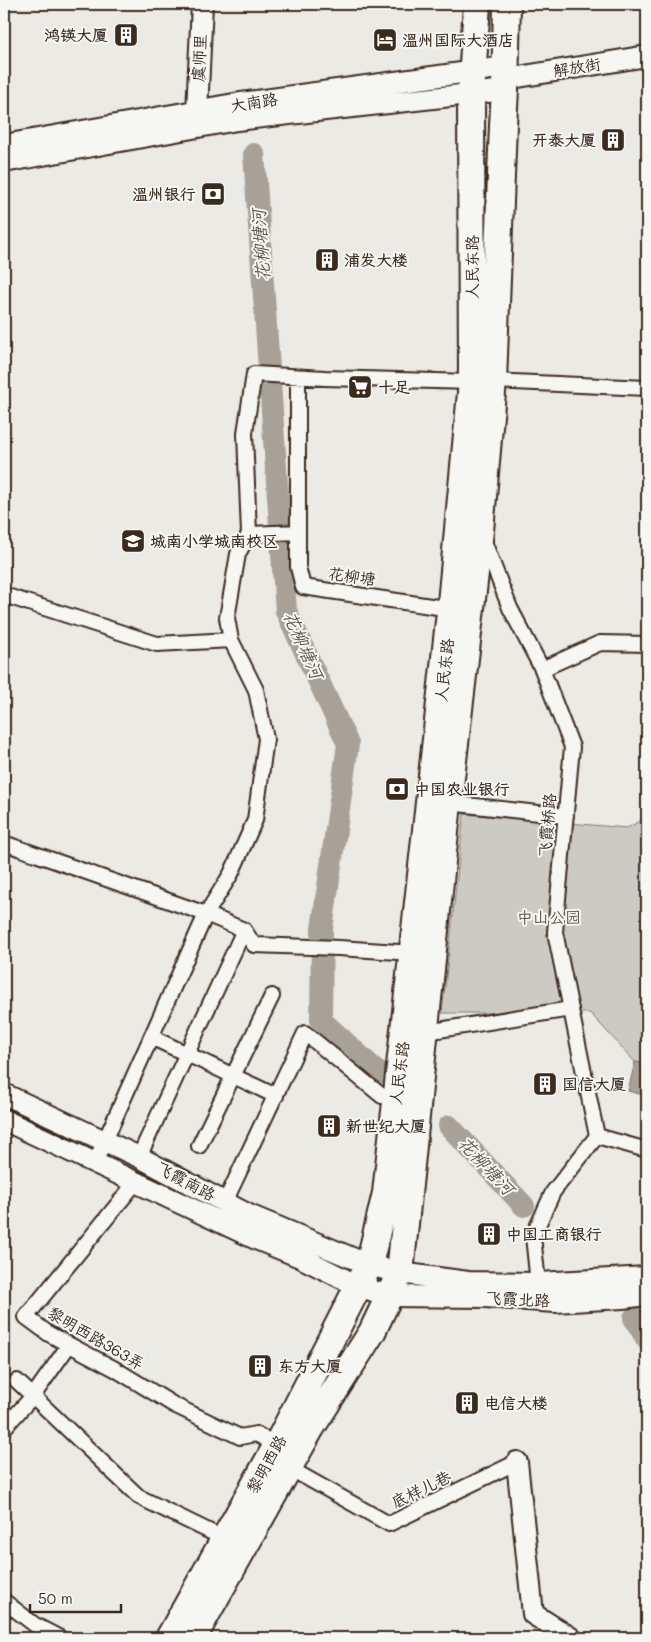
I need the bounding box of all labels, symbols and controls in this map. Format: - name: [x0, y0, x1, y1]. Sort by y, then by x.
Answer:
- building icon: 鸿锳大厦: [113, 22, 139, 48]
- place label: 鸿锳大厦: [44, 24, 108, 45]
- hotel icon: 温州国际大酒店: [372, 27, 398, 53]
- place label: 温州国际大酒店: [402, 29, 514, 50]
- street label: 虞师里: [187, 33, 210, 82]
- street label: 解放街: [552, 52, 602, 81]
- street label: 大南路: [229, 87, 279, 116]
- building icon: 开泰大厦: [600, 127, 626, 153]
- place label: 开泰大厦: [532, 129, 596, 150]
- bank icon: 温州银行: [200, 181, 226, 207]
- place label: 温州银行: [132, 183, 196, 204]
- water label: 花柳塘河: [245, 205, 274, 282]
- street label: 人民东路: [461, 235, 482, 299]
- building icon: 浦发大楼: [314, 247, 340, 273]
- place label: 浦发大楼: [344, 249, 408, 270]
- supermarket icon: 十足: [347, 374, 373, 400]
- place label: 十足: [378, 376, 410, 397]
- school or university icon: 城南小学城南校区: [120, 528, 146, 554]
- place label: 城南小学城南校区: [150, 530, 278, 551]
- street label: 花柳塘: [327, 562, 377, 589]
- water label: 花柳塘河: [278, 607, 331, 685]
- street label: 人民东路: [430, 637, 457, 703]
- bank icon: 中国农业银行: [384, 776, 410, 802]
- place label: 中国农业银行: [414, 778, 510, 799]
- street label: 飞霞桥路: [533, 792, 560, 858]
- park label: 中山公园: [517, 906, 581, 927]
- street label: 人民东路: [384, 1040, 413, 1106]
- building icon: 国信大厦: [532, 1071, 558, 1097]
- place label: 国信大厦: [562, 1073, 626, 1094]
- building icon: 新世纪大厦: [316, 1113, 342, 1139]
- place label: 新世纪大厦: [346, 1115, 426, 1136]
- water label: 花柳塘河: [453, 1131, 522, 1202]
- street label: 飞霞南路: [153, 1156, 219, 1205]
- building icon: 中国工商银行: [476, 1221, 502, 1247]
- place label: 中国工商银行: [506, 1223, 602, 1244]
- street label: 飞霞北路: [486, 1286, 551, 1311]
- street label: 黎明西路363弄: [44, 1301, 148, 1374]
- building icon: 东方大厦: [247, 1353, 273, 1379]
- place label: 东方大厦: [278, 1355, 342, 1376]
- building icon: 电信大楼: [454, 1390, 480, 1416]
- place label: 电信大楼: [484, 1392, 548, 1413]
- street label: 黎明西路: [241, 1431, 290, 1497]
- street label: 底样儿巷: [387, 1465, 454, 1512]
- scale bar: [30, 1582, 121, 1614]
- text: 50 m: [38, 1588, 73, 1608]

